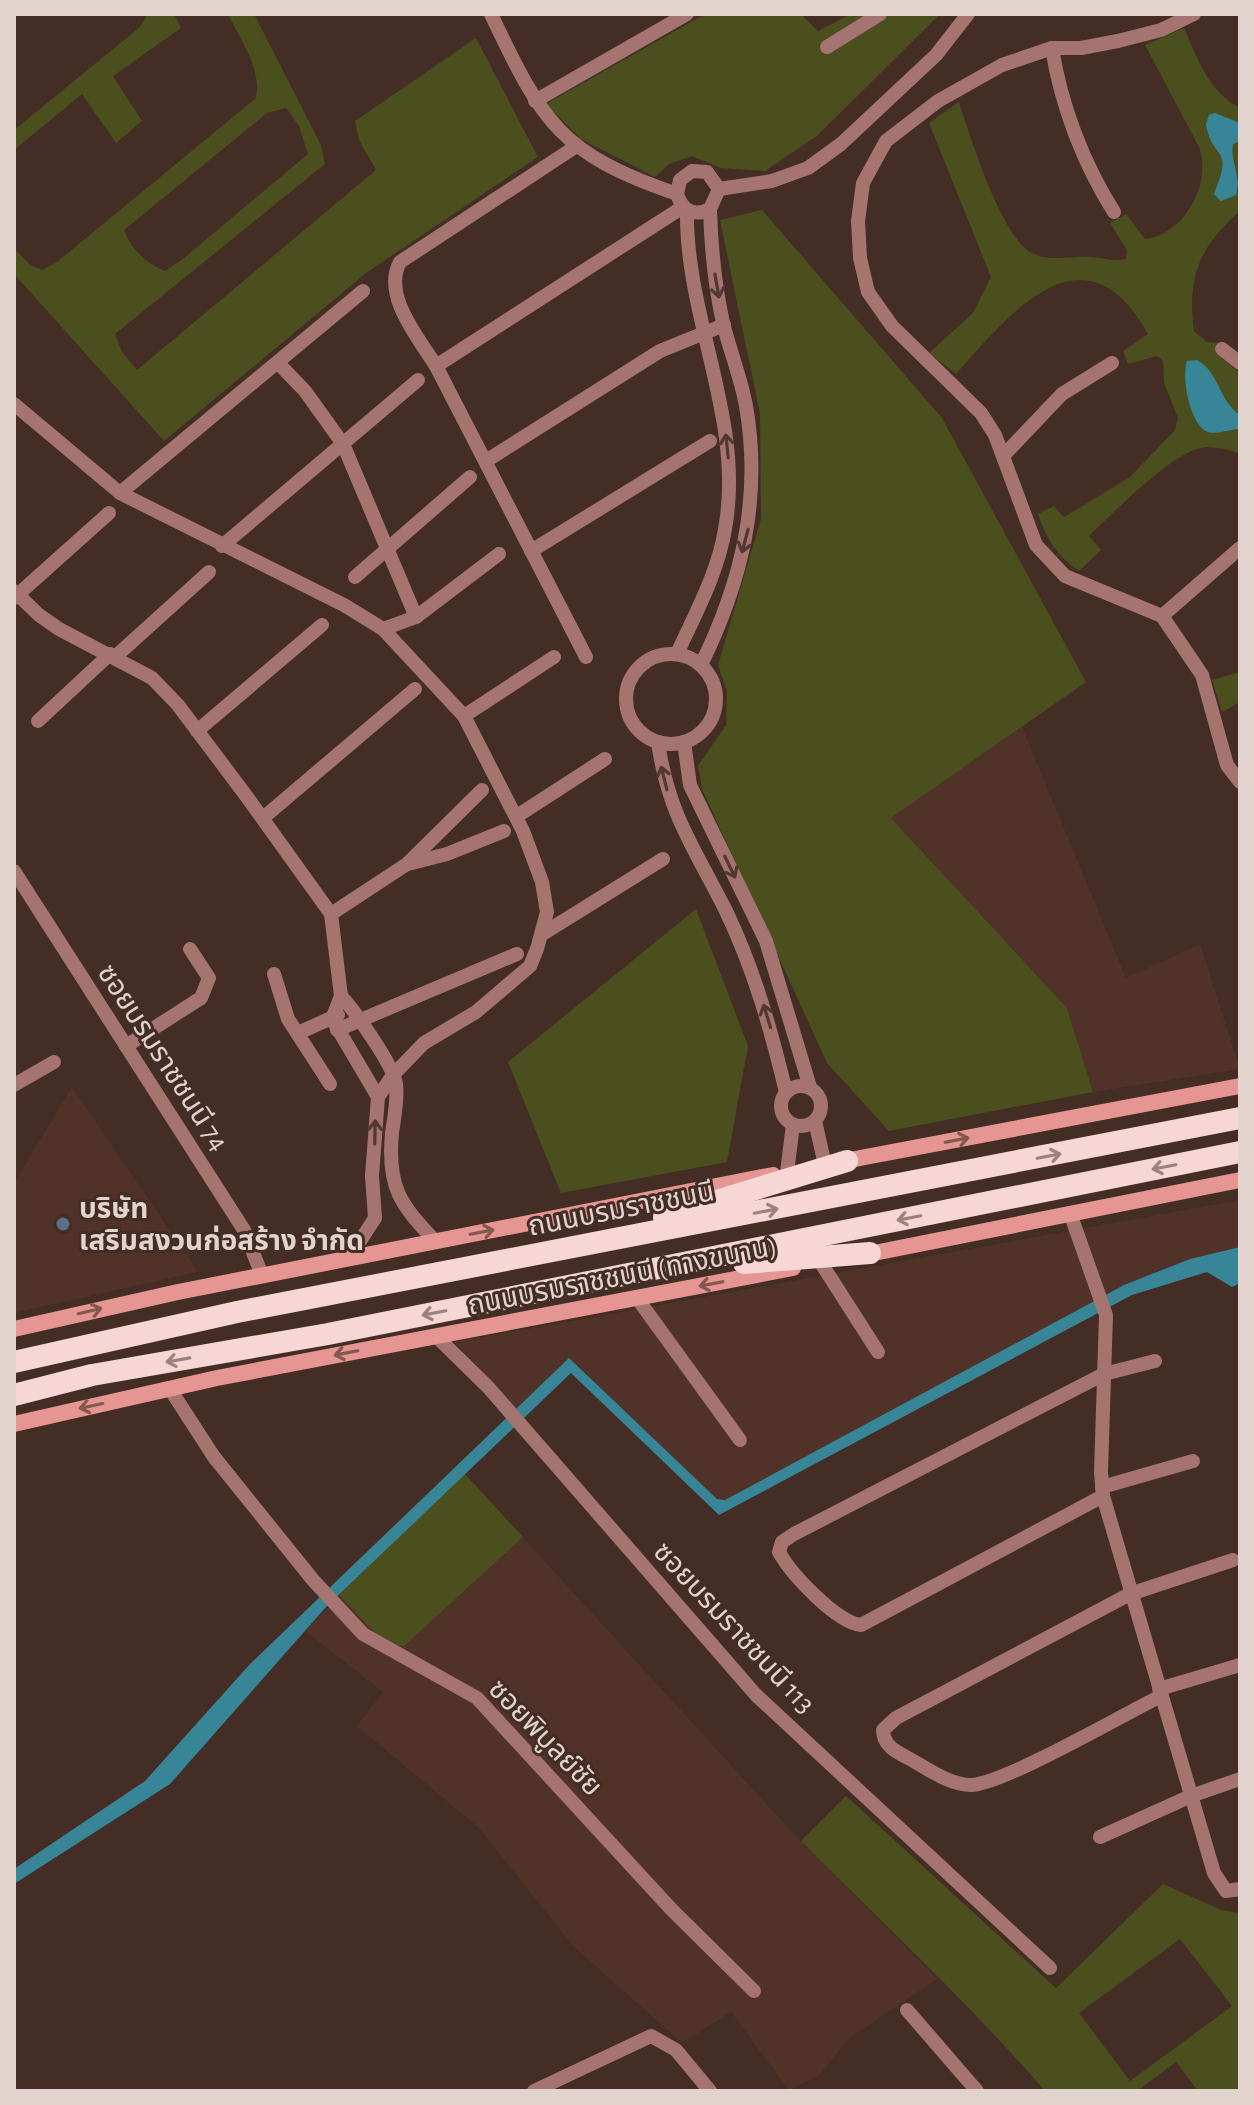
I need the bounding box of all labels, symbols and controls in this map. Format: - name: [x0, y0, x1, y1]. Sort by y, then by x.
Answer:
- one-way arrow: [710, 273, 725, 298]
- one-way arrow: [719, 433, 734, 460]
- one-way arrow: [737, 528, 752, 554]
- one-way arrow: [656, 766, 671, 792]
- one-way arrow: [722, 854, 738, 878]
- street label: ซอยบรมราชชนนี 74: [92, 959, 234, 1156]
- one-way arrow: [759, 1004, 773, 1029]
- one-way arrow: [367, 1119, 383, 1146]
- one-way arrow: [944, 1132, 969, 1147]
- one-way arrow: [1036, 1147, 1061, 1162]
- one-way arrow: [1151, 1160, 1177, 1175]
- street label: ถนนบรมราชชนนี: [526, 1177, 717, 1242]
- place label: บริษัท เสริมสงวนก่อสร้าง จำกัด: [79, 1195, 364, 1256]
- one-way arrow: [753, 1202, 779, 1217]
- one-way arrow: [896, 1211, 922, 1226]
- marker: บริษัท เสริมสงวนก่อสร้าง จำกัด: [54, 1215, 72, 1233]
- one-way arrow: [469, 1224, 494, 1239]
- street label: ถนนบรมราชชนนี (ทางขนาน): [465, 1232, 780, 1321]
- one-way arrow: [699, 1277, 725, 1292]
- one-way arrow: [77, 1303, 102, 1318]
- one-way arrow: [422, 1306, 447, 1321]
- one-way arrow: [334, 1346, 359, 1361]
- one-way arrow: [166, 1354, 192, 1369]
- one-way arrow: [79, 1399, 105, 1414]
- street label: ซอยบรมราชชนนี 113: [648, 1537, 820, 1719]
- street label: ซอยพิบูลย์ชัย: [481, 1674, 607, 1803]

